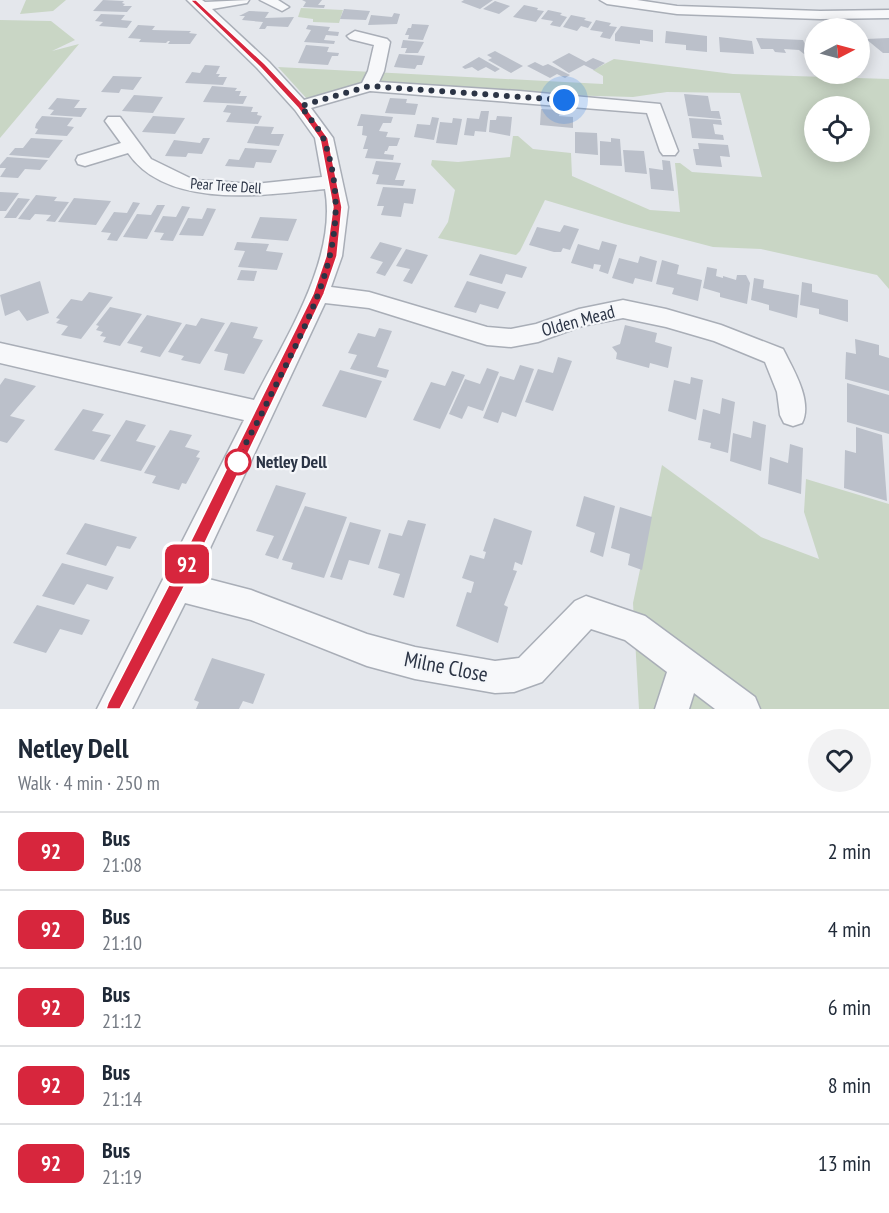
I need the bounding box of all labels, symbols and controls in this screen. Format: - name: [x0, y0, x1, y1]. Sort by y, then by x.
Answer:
- north arrow: [804, 18, 870, 84]
- map controls: [804, 18, 870, 162]
- your location: [549, 85, 579, 115]
- button: locate: [804, 96, 870, 162]
- street label: Pear Tree Dell: [190, 174, 263, 198]
- street label: Olden Mead: [539, 300, 617, 341]
- marker: Netley Dell: [225, 449, 251, 475]
- place label: Netley Dell: [256, 450, 328, 473]
- line badge: 92: [160, 544, 214, 584]
- text: 92: [177, 551, 197, 578]
- street label: Milne Close: [402, 645, 490, 688]
- text: Netley Dell: [18, 729, 128, 766]
- button: heart: [808, 729, 871, 792]
- text: Walk · 4 min · 250 m: [18, 770, 160, 796]
- text: Bus: [102, 824, 130, 852]
- text: 2 min: [828, 837, 871, 865]
- text: 92: [41, 838, 61, 865]
- text: 21:08: [102, 852, 142, 878]
- text: Bus: [102, 902, 130, 930]
- text: 4 min: [828, 915, 871, 943]
- text: 92: [41, 916, 61, 943]
- text: 21:10: [102, 930, 142, 956]
- text: Bus: [102, 980, 130, 1008]
- text: 6 min: [828, 993, 871, 1021]
- text: 92: [41, 994, 61, 1021]
- text: 21:12: [102, 1008, 142, 1034]
- text: Bus: [102, 1058, 130, 1086]
- text: 8 min: [828, 1071, 871, 1099]
- text: 92: [41, 1072, 61, 1099]
- text: 21:14: [102, 1086, 142, 1112]
- text: Bus: [102, 1136, 130, 1164]
- text: 13 min: [818, 1149, 871, 1177]
- text: 92: [41, 1150, 61, 1177]
- text: 21:19: [102, 1164, 142, 1190]

